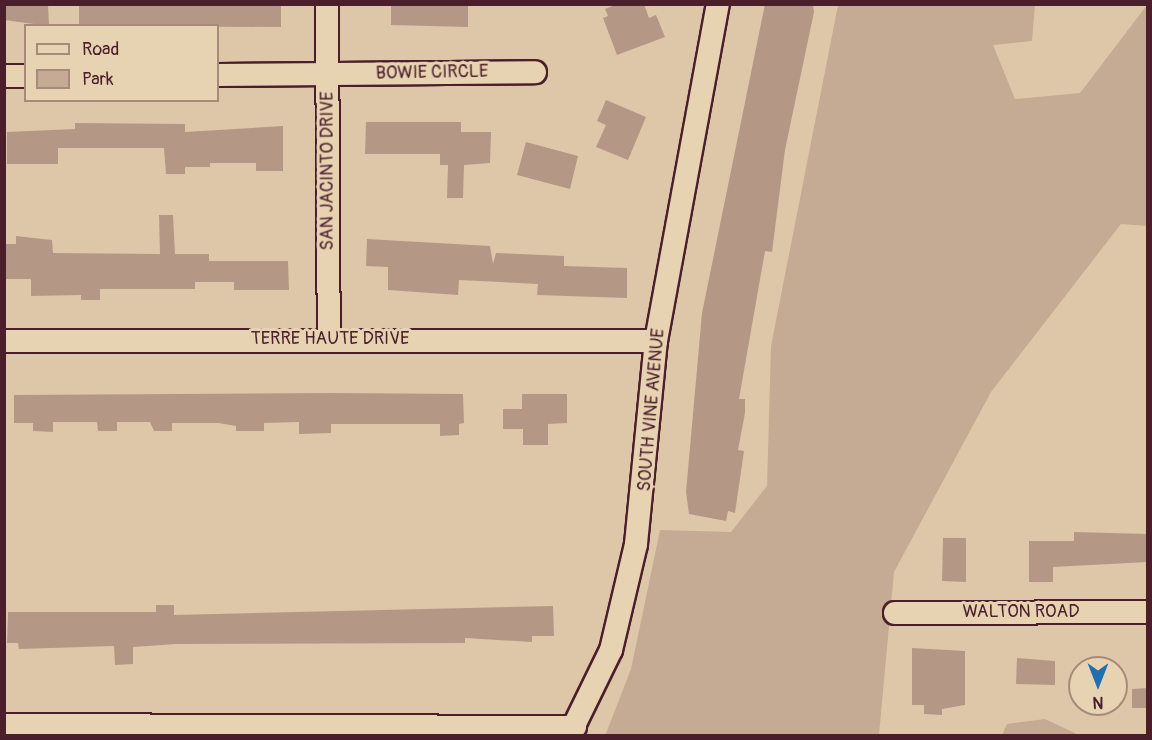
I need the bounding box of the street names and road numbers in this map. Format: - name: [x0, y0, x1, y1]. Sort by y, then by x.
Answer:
- street label: BOWIE CIRCLE: [376, 61, 488, 85]
- street label: SAN JACINTO DRIVE: [317, 91, 339, 251]
- street label: TERRE HAUTE DRIVE: [251, 328, 409, 350]
- street label: SOUTH VINE AVENUE: [634, 328, 670, 492]
- street label: WALTON ROAD: [963, 601, 1079, 623]

